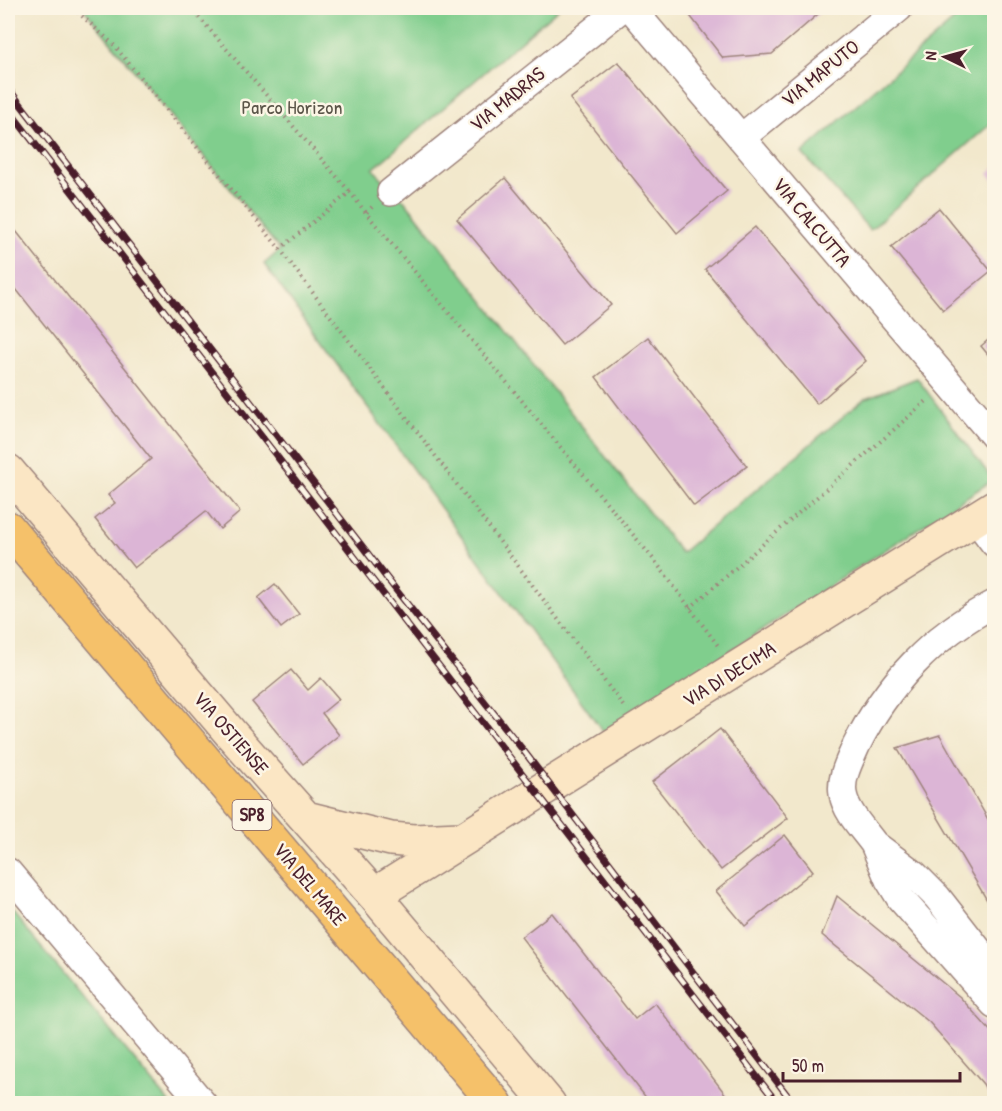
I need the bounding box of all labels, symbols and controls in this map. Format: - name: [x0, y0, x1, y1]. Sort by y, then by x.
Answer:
- north arrow: [915, 27, 975, 87]
- street label: VIA MAPUTO: [775, 33, 864, 112]
- text: N: [919, 50, 941, 61]
- street label: VIA MADRAS: [463, 60, 550, 137]
- park label: Parco Horizon: [242, 93, 342, 120]
- street label: VIA CALCUTTA: [767, 171, 858, 272]
- street label: VIA DI DECIMA: [677, 634, 781, 713]
- street label: VIA OSTIENSE: [188, 685, 275, 780]
- road number: SP8: [232, 800, 272, 830]
- street label: VIA DEL MARE: [268, 837, 353, 931]
- scale bar: [783, 1045, 960, 1083]
- text: 50 m: [792, 1053, 824, 1078]

